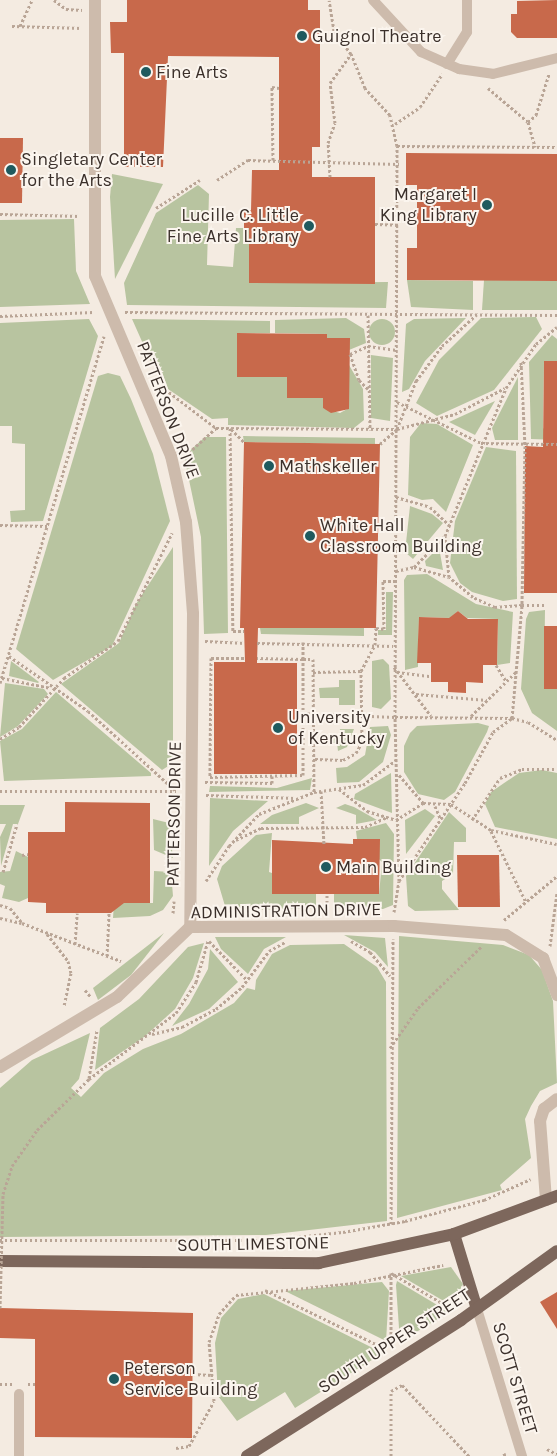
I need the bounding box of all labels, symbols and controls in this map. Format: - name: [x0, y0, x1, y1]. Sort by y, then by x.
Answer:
- place label: Guignol Theatre: [312, 25, 442, 47]
- marker: Guignol Theatre: [296, 30, 308, 42]
- place label: Fine Arts: [156, 61, 228, 83]
- marker: Fine Arts: [140, 66, 152, 78]
- place label: Singletary Center for the Arts: [21, 149, 162, 192]
- marker: Singletary Center for the Arts: [5, 164, 17, 176]
- place label: Margaret I King Library: [380, 184, 477, 226]
- marker: Margaret I King Library: [481, 199, 493, 211]
- place label: Lucille C. Little Fine Arts Library: [167, 205, 299, 248]
- marker: Lucille C. Little Fine Arts Library: [303, 220, 315, 232]
- street label: PATTERSON DRIVE: [132, 338, 204, 482]
- place label: Mathskeller: [279, 455, 376, 477]
- marker: Mathskeller: [263, 460, 275, 472]
- place label: White Hall Classroom Building: [320, 515, 482, 558]
- marker: White Hall Classroom Building: [304, 530, 316, 542]
- place label: University of Kentucky: [288, 707, 385, 750]
- marker: University of Kentucky: [272, 722, 284, 734]
- street label: PATTERSON DRIVE: [162, 741, 186, 887]
- place label: Main Building: [336, 856, 451, 878]
- marker: Main Building: [320, 861, 332, 873]
- street label: ADMINISTRATION DRIVE: [190, 899, 382, 923]
- street label: SOUTH LIMESTONE: [177, 1232, 329, 1256]
- street label: SOUTH UPPER STREET: [314, 1284, 474, 1398]
- street label: SCOTT STREET: [488, 1319, 542, 1437]
- place label: Peterson Service Building: [124, 1358, 257, 1400]
- marker: Peterson Service Building: [108, 1373, 120, 1385]

